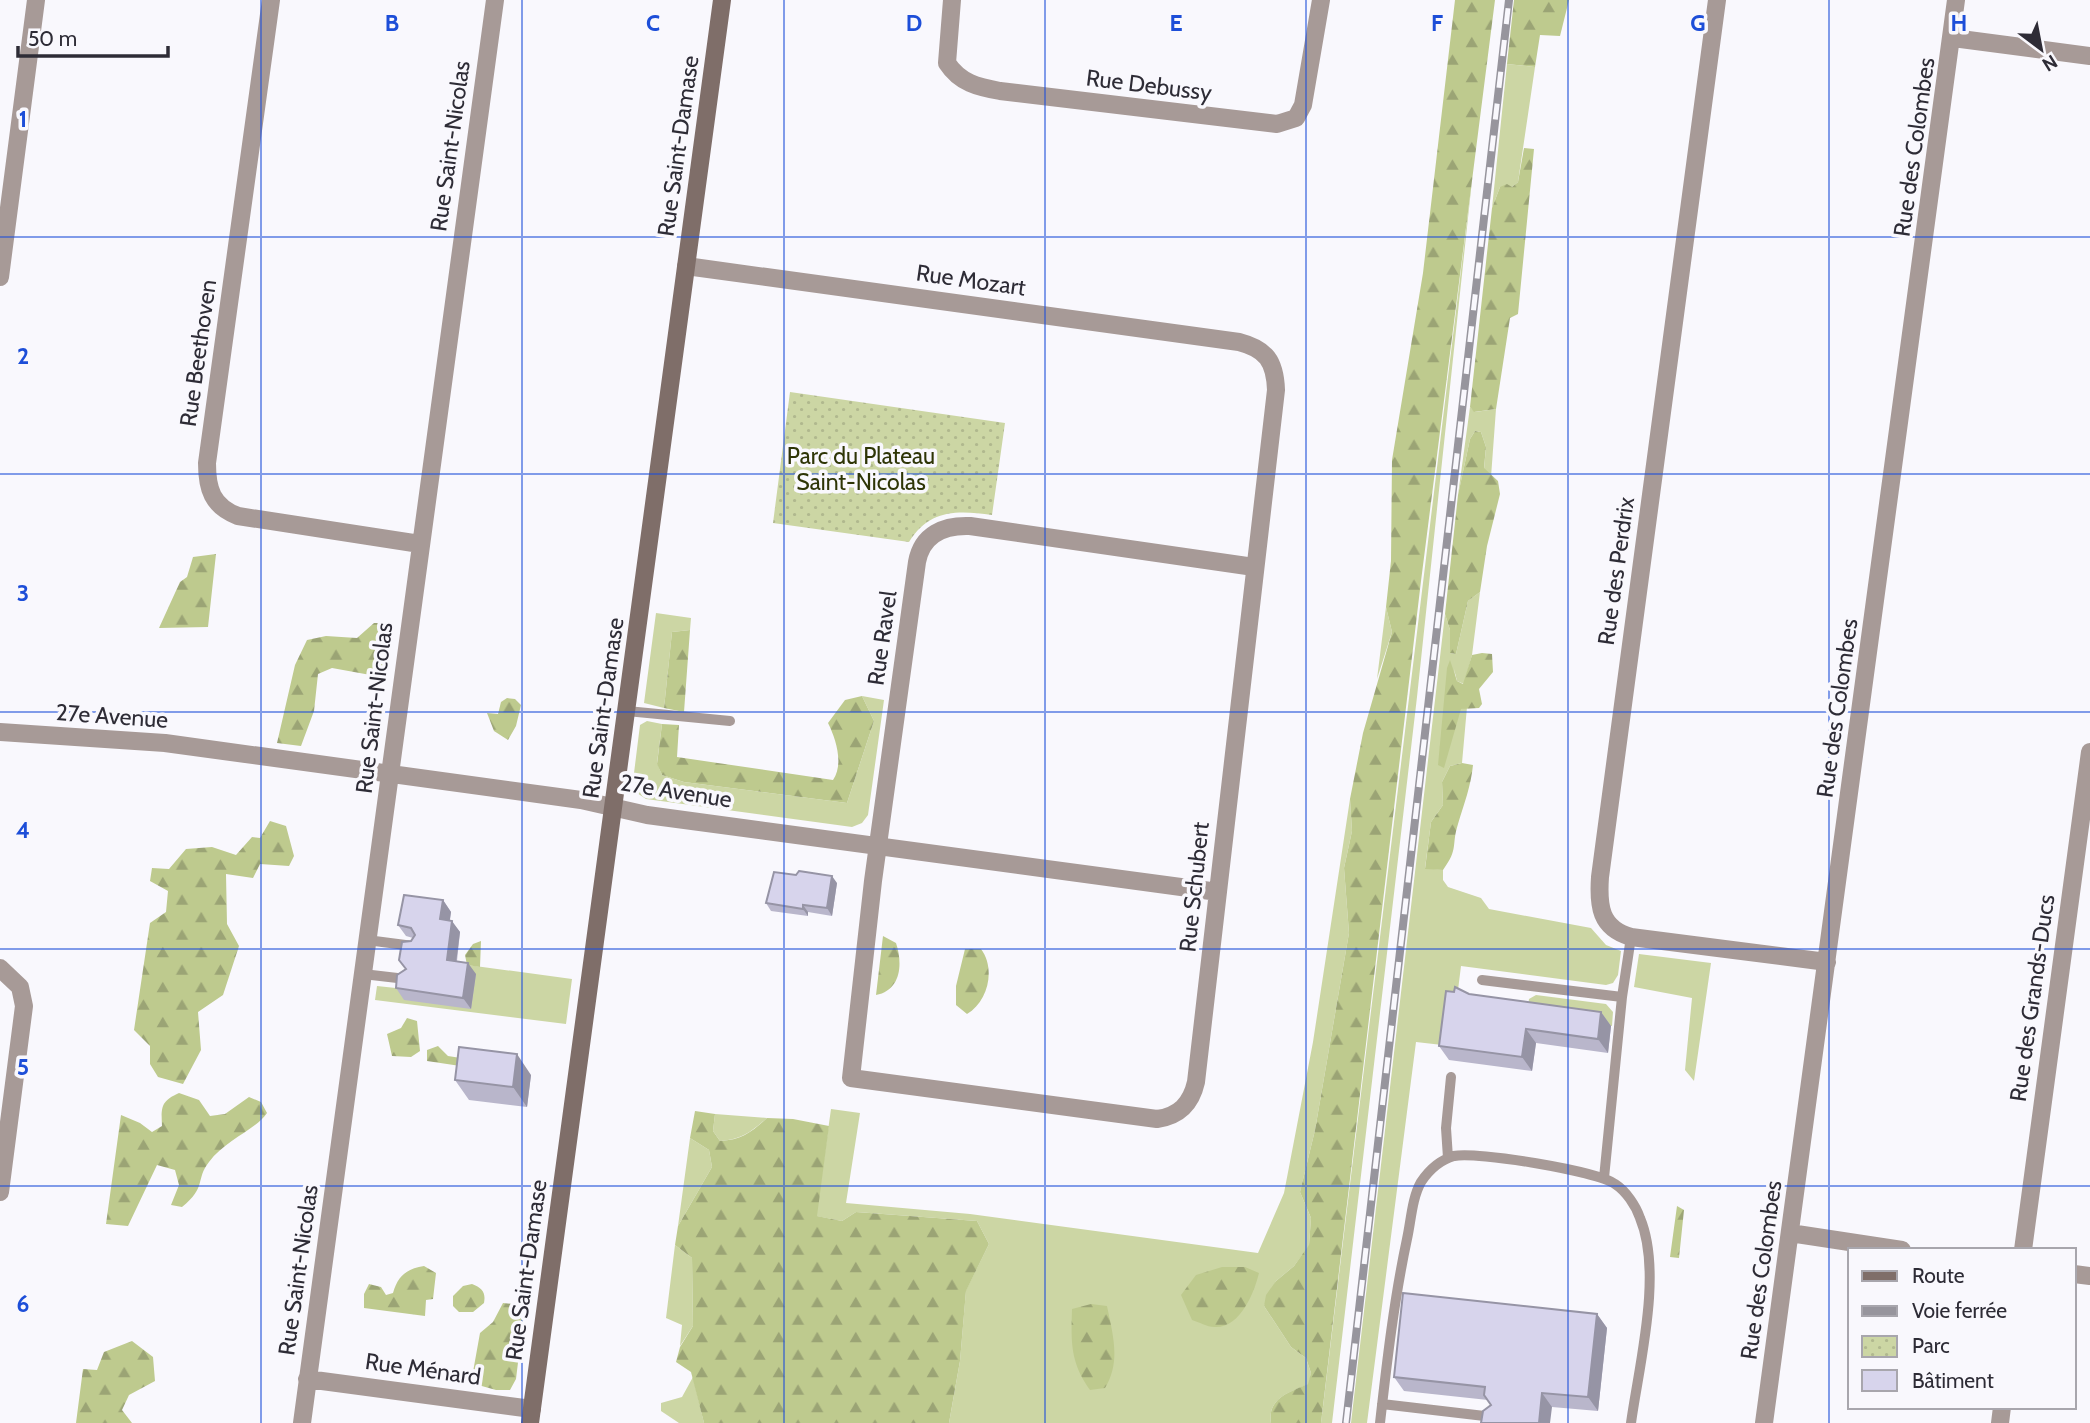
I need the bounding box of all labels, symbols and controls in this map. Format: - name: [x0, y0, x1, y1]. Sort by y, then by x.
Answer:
- text: B: [385, 9, 399, 37]
- text: C: [646, 9, 660, 37]
- text: D: [906, 9, 922, 37]
- text: E: [1169, 9, 1183, 37]
- text: F: [1431, 9, 1443, 37]
- text: G: [1690, 9, 1706, 37]
- text: H: [1951, 9, 1967, 37]
- scale bar: [18, 14, 168, 58]
- north arrow: [2006, 14, 2076, 84]
- text: 50 m: [28, 26, 77, 51]
- text: N: [2038, 50, 2062, 76]
- street label: Rue Saint-Damase: [651, 54, 705, 238]
- street label: Rue des Colombes: [1888, 56, 1940, 238]
- street label: Rue Saint-Nicolas: [424, 59, 476, 233]
- street label: Rue Debussy: [1085, 63, 1214, 107]
- text: 1: [19, 105, 27, 133]
- street label: Rue Mozart: [914, 258, 1028, 302]
- street label: Rue Beethoven: [174, 278, 222, 428]
- text: 2: [17, 342, 29, 370]
- park label: Parc du Plateau Saint-Nicolas: [787, 442, 935, 496]
- street label: Rue des Perdrix: [1592, 495, 1640, 647]
- text: 3: [17, 579, 29, 607]
- street label: Rue Ravel: [862, 588, 903, 687]
- street label: Rue Saint-Damase: [576, 616, 630, 800]
- street label: Rue des Colombes: [1811, 617, 1863, 799]
- street label: Rue Saint-Nicolas: [350, 621, 398, 795]
- street label: 27e Avenue: [55, 698, 169, 734]
- street label: 27e Avenue: [618, 768, 734, 814]
- text: 4: [16, 816, 30, 844]
- street label: Rue Schubert: [1173, 820, 1215, 953]
- street label: Rue des Grands-Ducs: [2004, 893, 2060, 1103]
- text: 5: [17, 1053, 29, 1081]
- street label: Rue Saint-Damase: [499, 1178, 553, 1362]
- street label: Rue des Colombes: [1735, 1179, 1787, 1361]
- street label: Rue Saint-Nicolas: [272, 1183, 324, 1357]
- legend: [1848, 1248, 2076, 1409]
- text: Route: [1912, 1263, 1965, 1288]
- text: 6: [17, 1290, 29, 1318]
- text: Voie ferrée: [1912, 1298, 2007, 1323]
- text: Parc: [1912, 1333, 1950, 1358]
- street label: Rue Ménard: [363, 1347, 483, 1391]
- text: Bâtiment: [1912, 1368, 1994, 1393]

